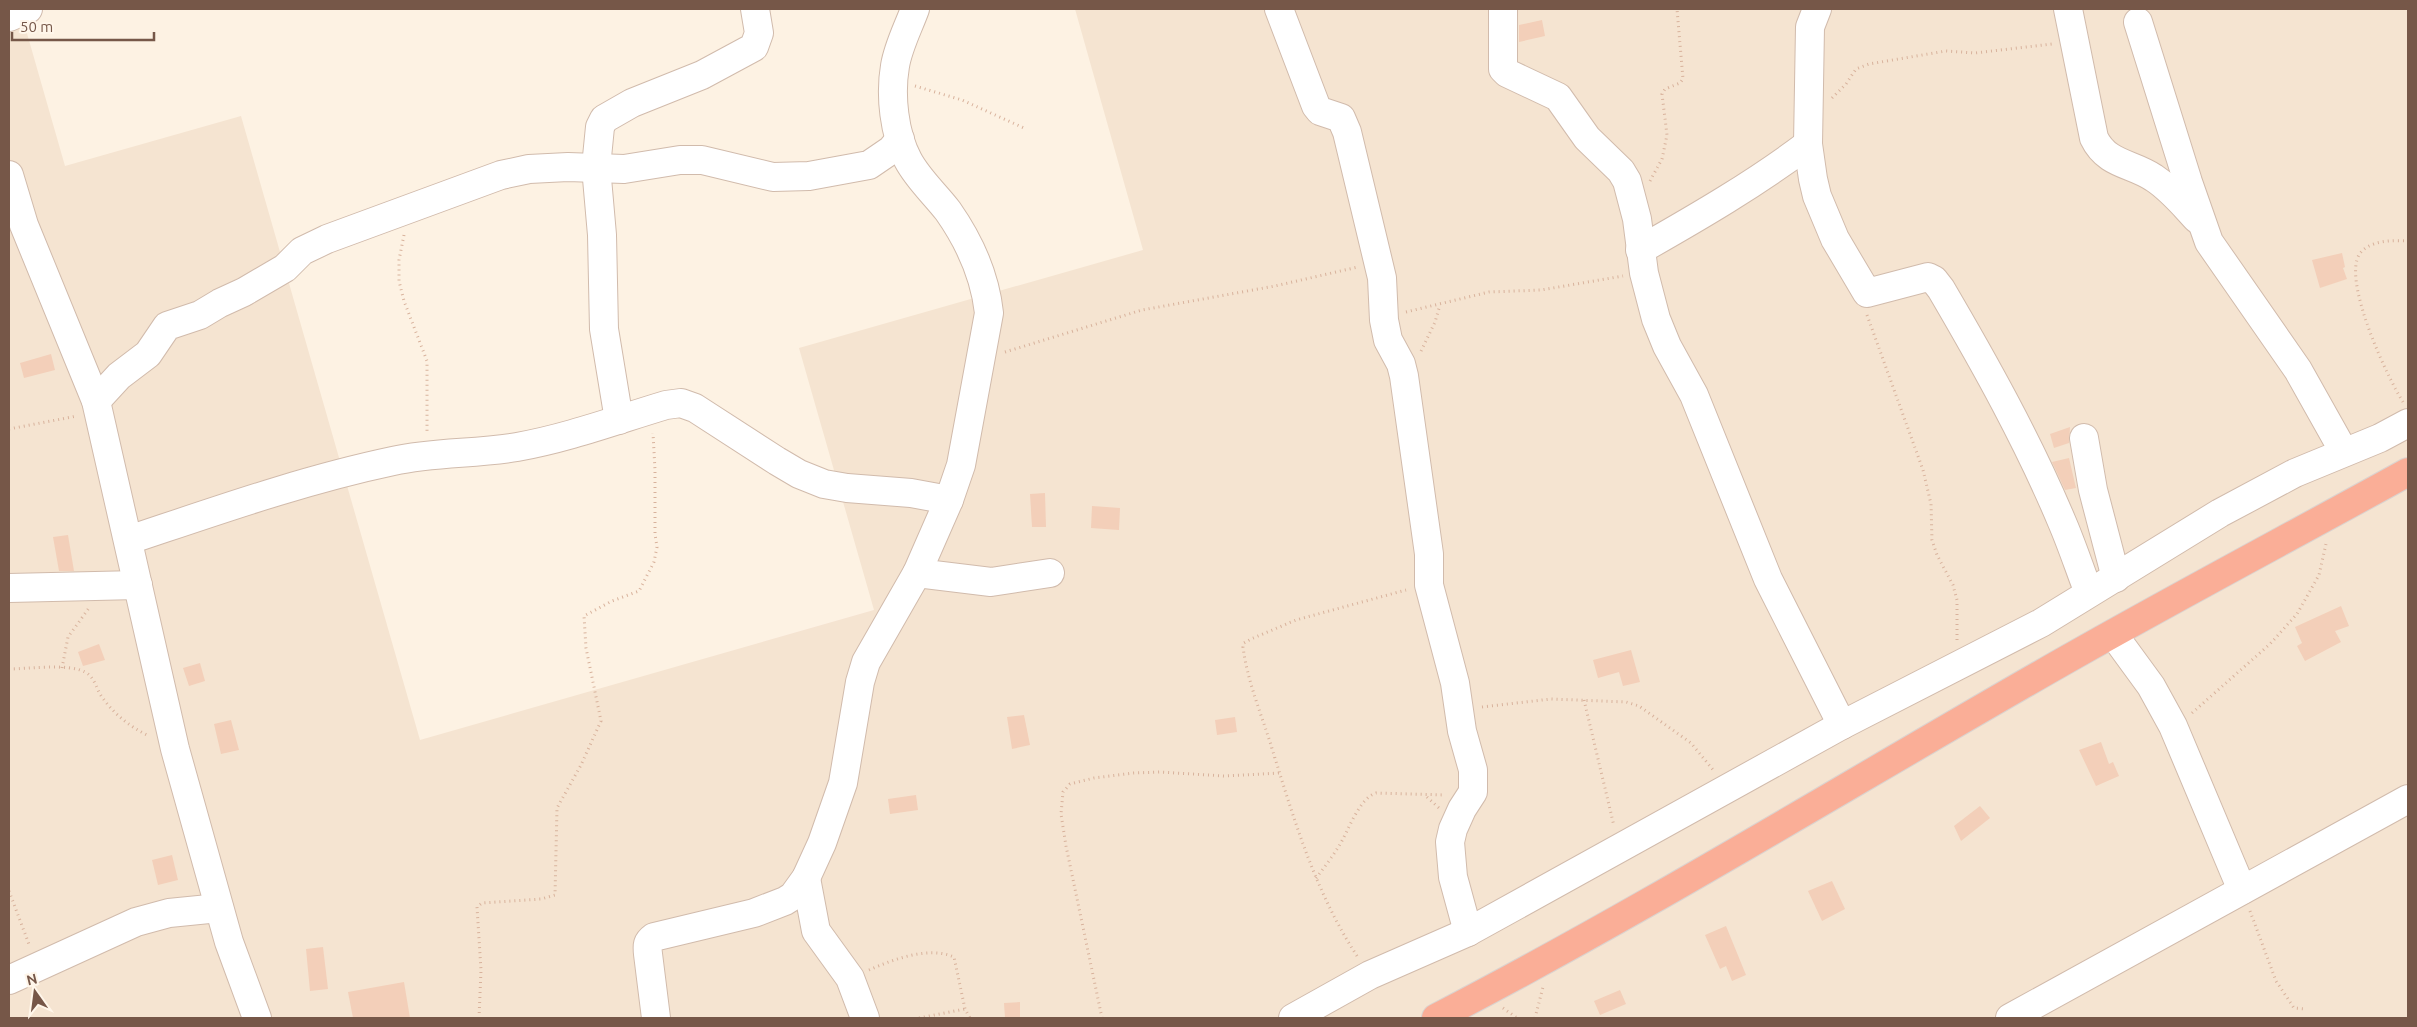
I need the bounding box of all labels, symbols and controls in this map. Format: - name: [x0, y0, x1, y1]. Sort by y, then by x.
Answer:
- scale bar: [12, 10, 155, 42]
- text: 50 m: [20, 18, 53, 35]
- north arrow: [10, 967, 60, 1017]
- text: N: [25, 970, 39, 988]

